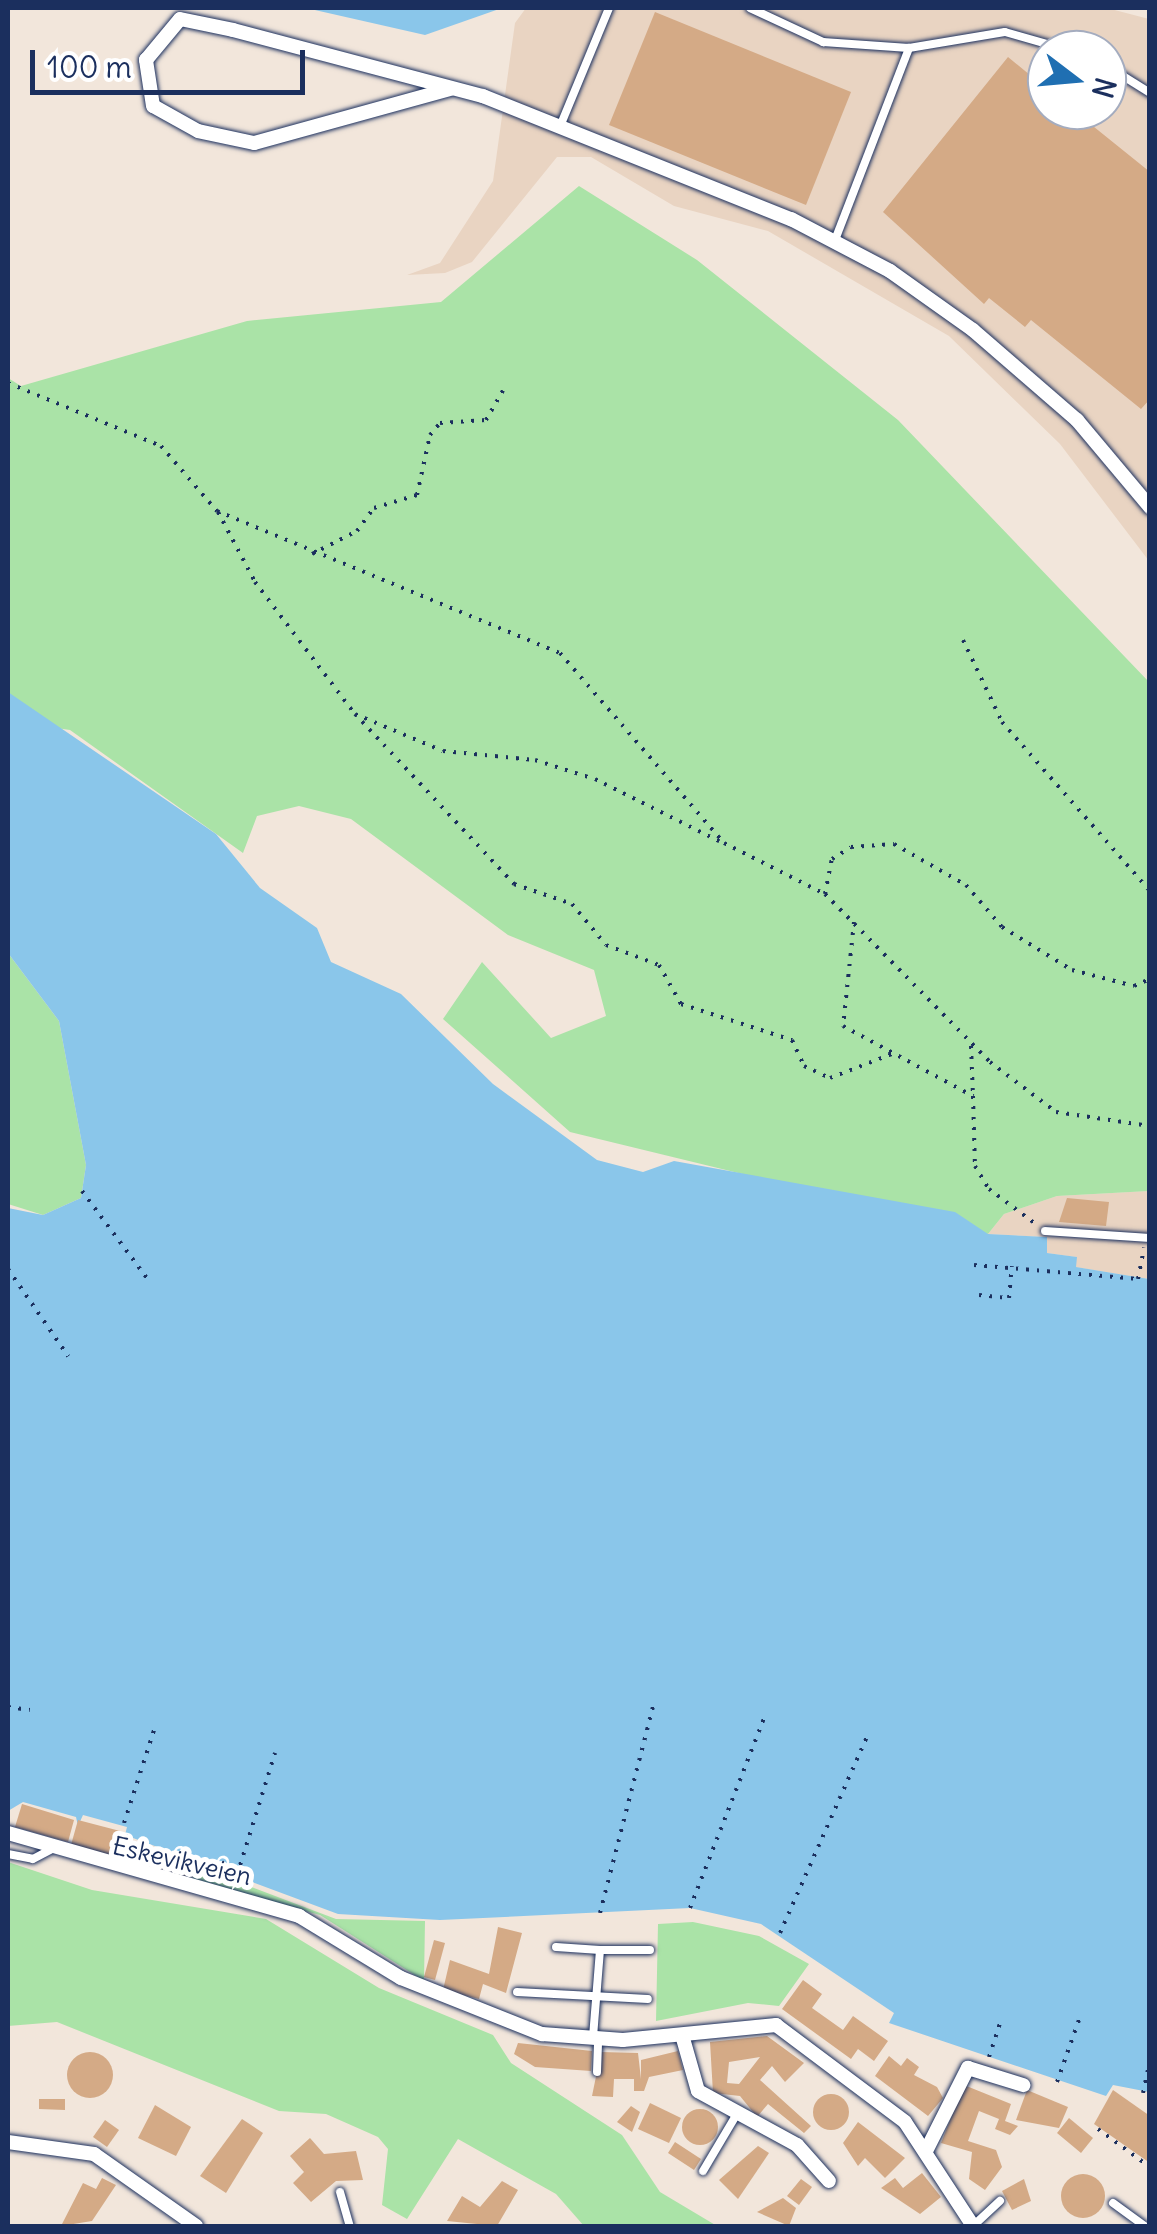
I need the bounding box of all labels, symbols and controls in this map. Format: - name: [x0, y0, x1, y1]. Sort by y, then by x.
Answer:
- scale bar: [35, 30, 310, 92]
- north arrow: [1027, 30, 1127, 130]
- text: 100 m: [47, 48, 132, 86]
- text: N: [1084, 73, 1124, 102]
- street label: Eskevikveien: [110, 1830, 254, 1892]

